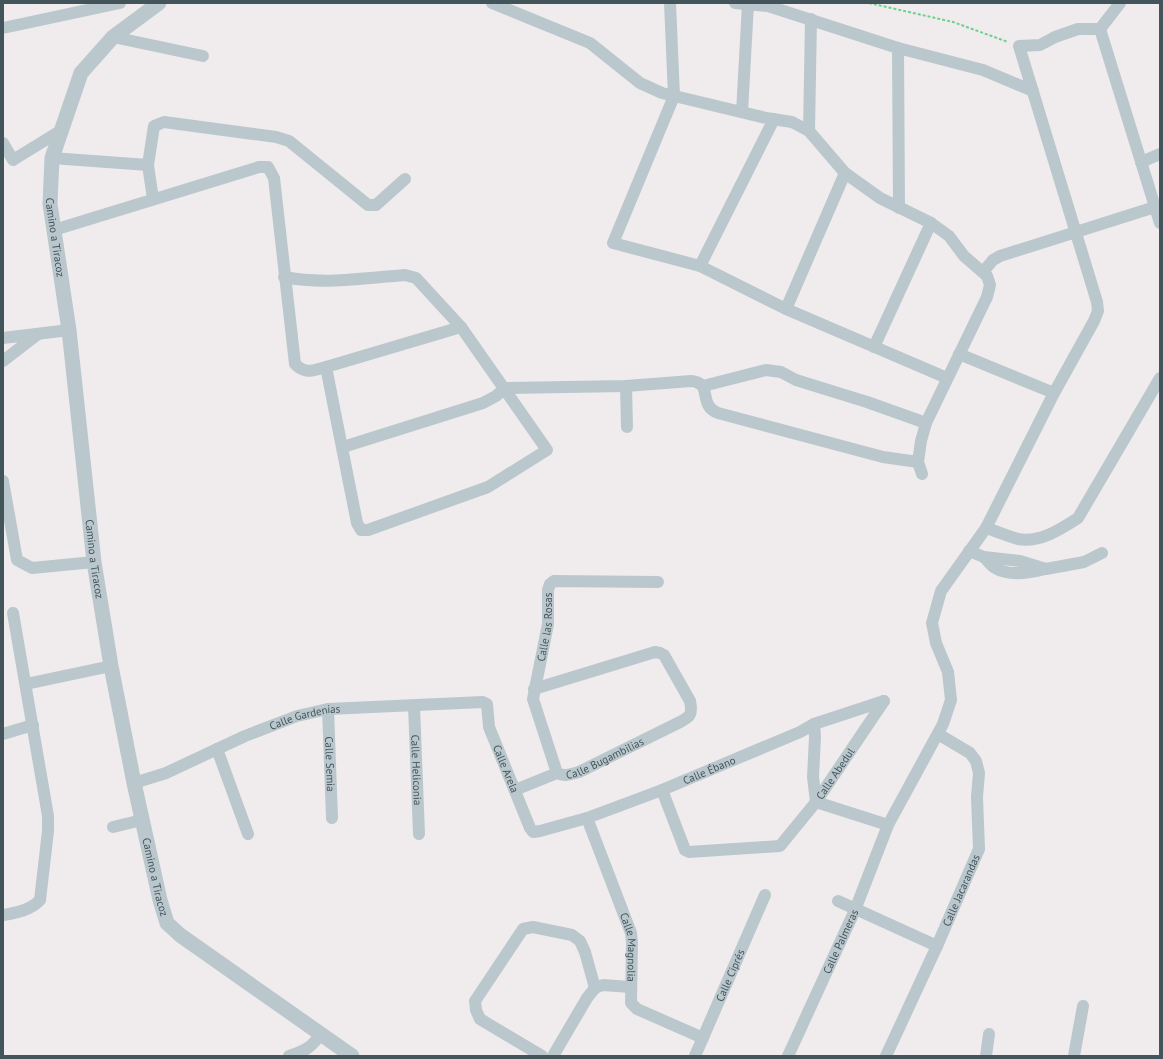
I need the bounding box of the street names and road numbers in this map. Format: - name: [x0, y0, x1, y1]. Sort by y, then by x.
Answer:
- street label: Camino a Tiracoz: [43, 197, 68, 278]
- street label: Camino a Tiracoz: [82, 518, 107, 600]
- street label: Calle las Rosas: [534, 592, 555, 663]
- street label: Calle Gardenias: [267, 701, 341, 733]
- street label: Calle Heliconia: [408, 734, 425, 806]
- street label: Calle Bugambilias: [565, 734, 646, 782]
- street label: Calle Semia: [322, 736, 338, 792]
- street label: Calle Arela: [490, 743, 522, 795]
- street label: Calle Abedul: [813, 744, 858, 802]
- street label: Calle Ébano: [681, 753, 738, 787]
- street label: Camino a Tiracoz: [139, 836, 172, 918]
- street label: Calle Jacarandas: [939, 852, 983, 928]
- street label: Calle Palmeras: [820, 907, 862, 976]
- street label: Calle Magnolia: [617, 911, 639, 982]
- street label: Calle Ciprés: [713, 947, 748, 1004]

